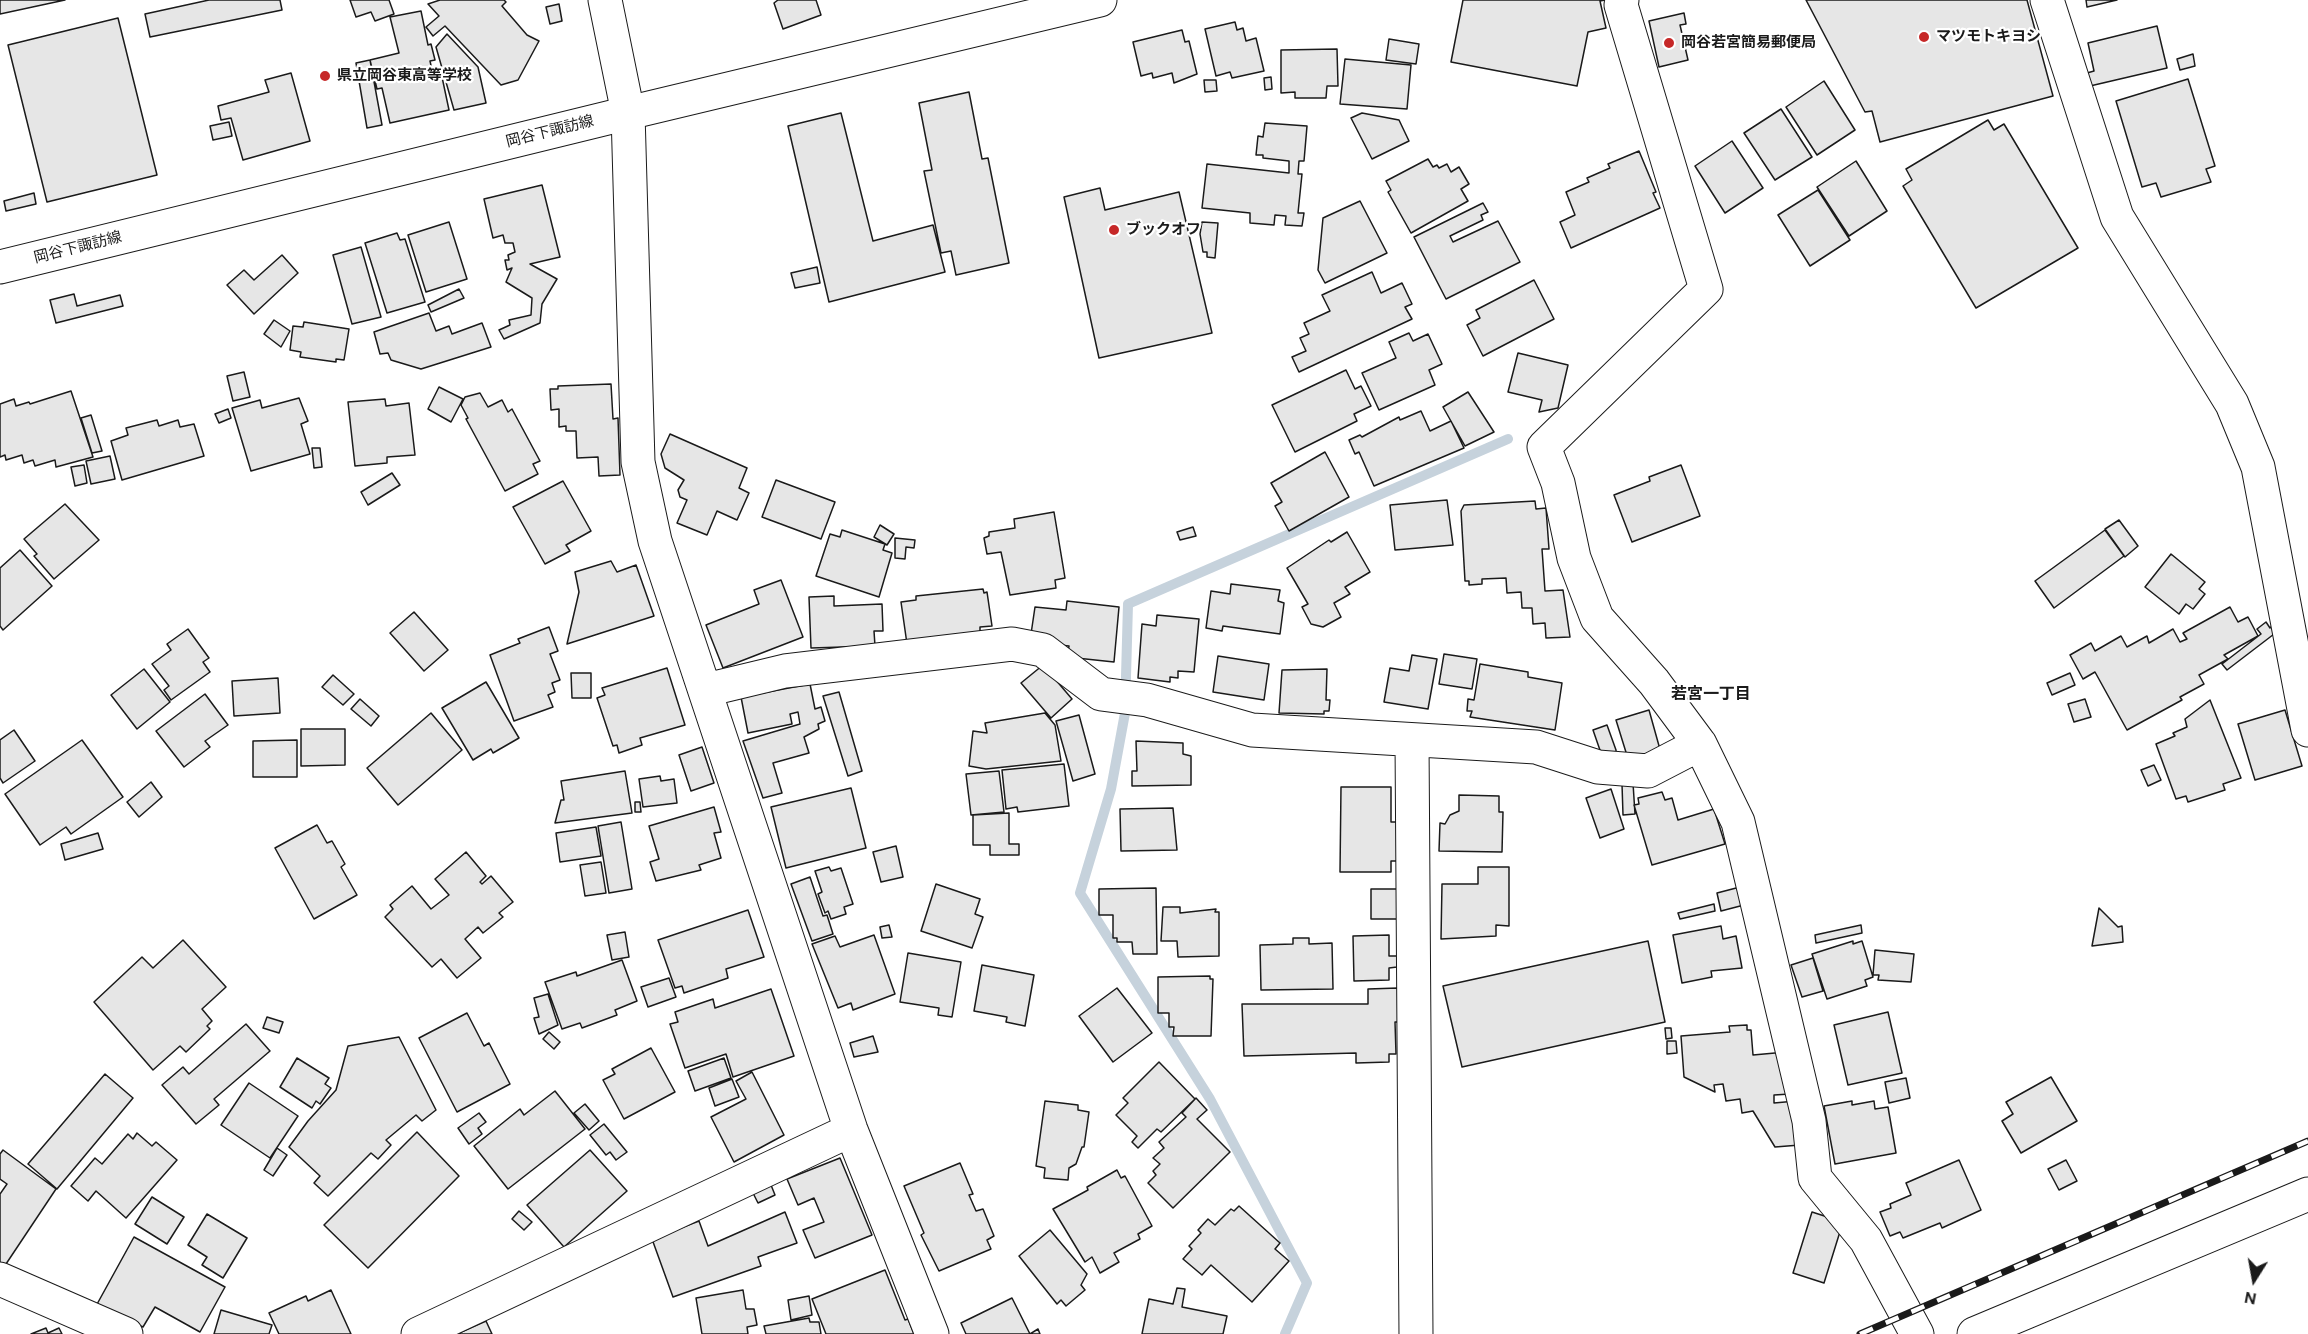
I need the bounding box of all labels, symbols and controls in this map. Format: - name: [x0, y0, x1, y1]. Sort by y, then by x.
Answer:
- place label: マツモトキヨシ: [1936, 28, 2041, 46]
- marker: マツモトキヨシ: [1917, 30, 1931, 44]
- place label: 岡谷若宮簡易郵便局: [1681, 34, 1816, 52]
- marker: 岡谷若宮簡易郵便局: [1662, 36, 1676, 50]
- place label: 県立岡谷東高等学校: [337, 67, 472, 85]
- marker: 県立岡谷東高等学校: [318, 69, 332, 83]
- street label: 岡谷下諏訪線: [504, 112, 596, 152]
- place label: ブックオフ: [1126, 221, 1201, 239]
- marker: ブックオフ: [1107, 223, 1121, 237]
- street label: 岡谷下諏訪線: [32, 228, 124, 268]
- district label: 若宮一丁目: [1671, 685, 1751, 705]
- north arrow: [2224, 1250, 2284, 1310]
- text: N: [2243, 1287, 2258, 1310]

